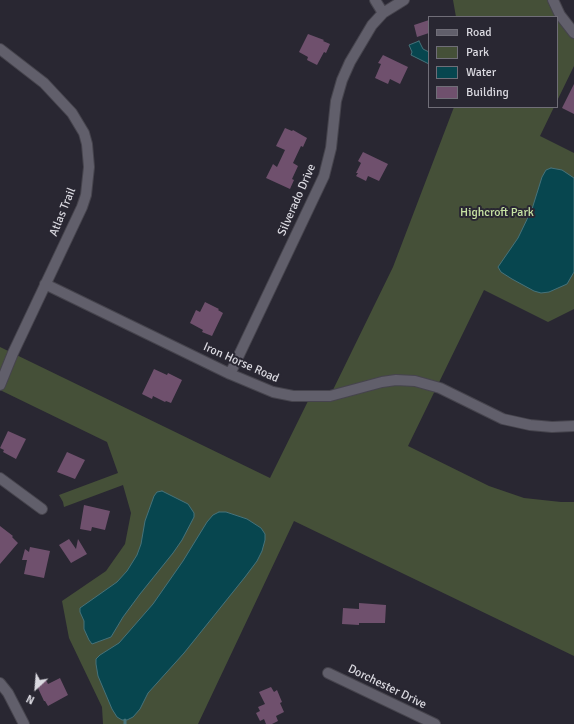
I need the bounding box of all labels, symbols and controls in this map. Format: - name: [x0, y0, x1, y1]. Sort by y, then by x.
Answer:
- legend: [428, 16, 558, 108]
- text: Road: [466, 25, 492, 40]
- text: Park: [466, 45, 489, 60]
- text: Water: [466, 65, 496, 80]
- text: Building: [466, 85, 509, 100]
- street label: Silverado Drive: [275, 162, 319, 238]
- street label: Atlas Trail: [47, 185, 79, 239]
- park label: Highcroft Park: [460, 206, 534, 220]
- street label: Iron Horse Road: [201, 340, 281, 386]
- street label: Dorchester Drive: [345, 662, 429, 712]
- north arrow: [16, 668, 56, 708]
- text: N: [24, 692, 37, 707]

